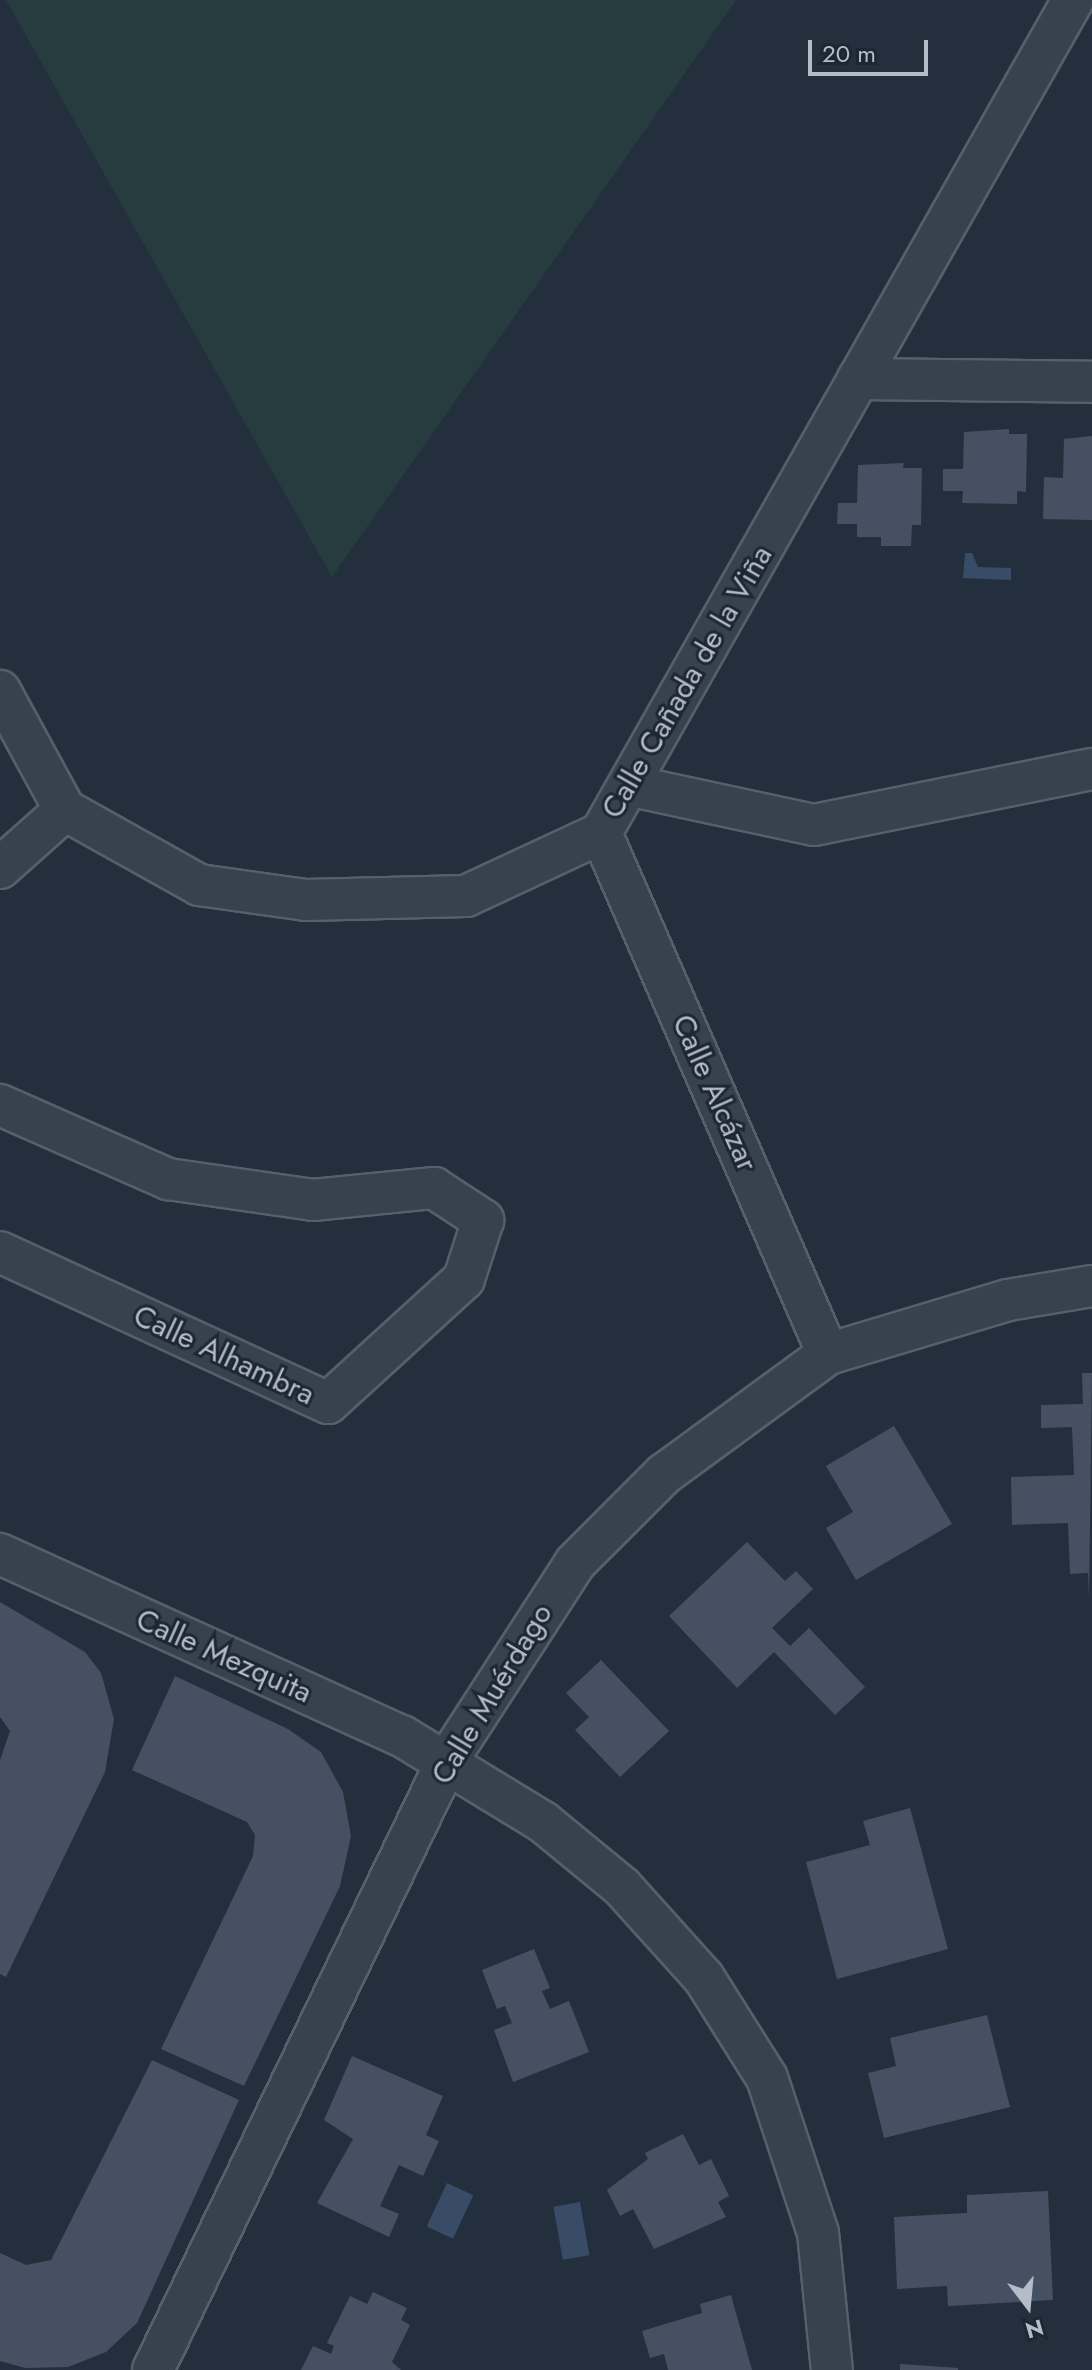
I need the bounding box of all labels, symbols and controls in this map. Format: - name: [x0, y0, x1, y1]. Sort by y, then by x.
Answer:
- scale bar: [812, 24, 932, 74]
- text: 20 m: [822, 36, 876, 71]
- street label: Calle Cañada de la Viña: [594, 539, 780, 825]
- street label: Calle Alcázar: [665, 1009, 765, 1177]
- street label: Calle Alhambra: [128, 1297, 320, 1413]
- street label: Calle Muérdago: [424, 1597, 560, 1791]
- street label: Calle Mezquita: [131, 1601, 317, 1711]
- north arrow: [988, 2266, 1068, 2346]
- text: N: [1022, 2311, 1047, 2347]

